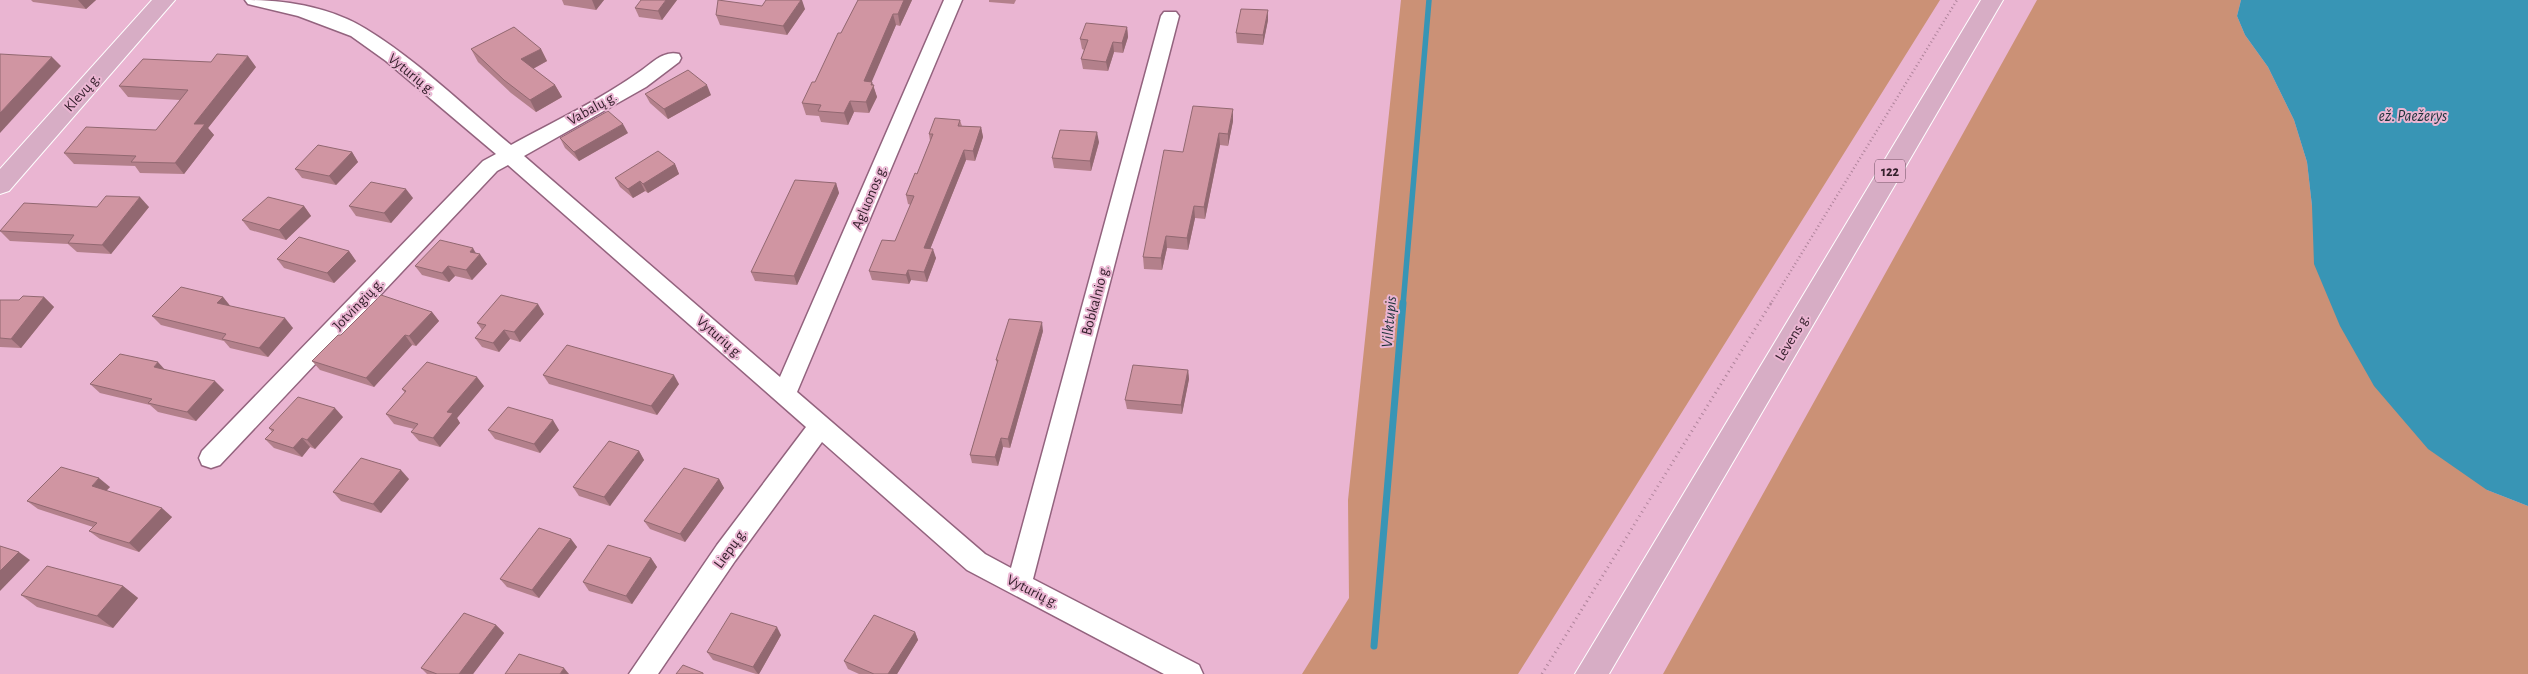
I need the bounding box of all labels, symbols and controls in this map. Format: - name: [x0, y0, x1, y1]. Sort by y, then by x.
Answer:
- street label: Vyturių g.: [385, 51, 438, 98]
- street label: Klevų g.: [61, 70, 103, 114]
- street label: Vabalų g.: [565, 89, 619, 128]
- water label: ež. Paežerys: [2379, 108, 2447, 124]
- road number: 122: [1875, 160, 1905, 182]
- street label: Agluonos g.: [849, 163, 890, 232]
- street label: Bobkalnio g.: [1079, 263, 1112, 337]
- street label: Jotvingių g.: [330, 275, 387, 333]
- water label: Vilktupis: [1379, 296, 1400, 349]
- street label: Lėvens g.: [1772, 311, 1812, 364]
- street label: Vyturių g.: [694, 313, 746, 361]
- street label: Liepų g.: [711, 526, 750, 571]
- street label: Vyturių g.: [1004, 572, 1061, 611]

